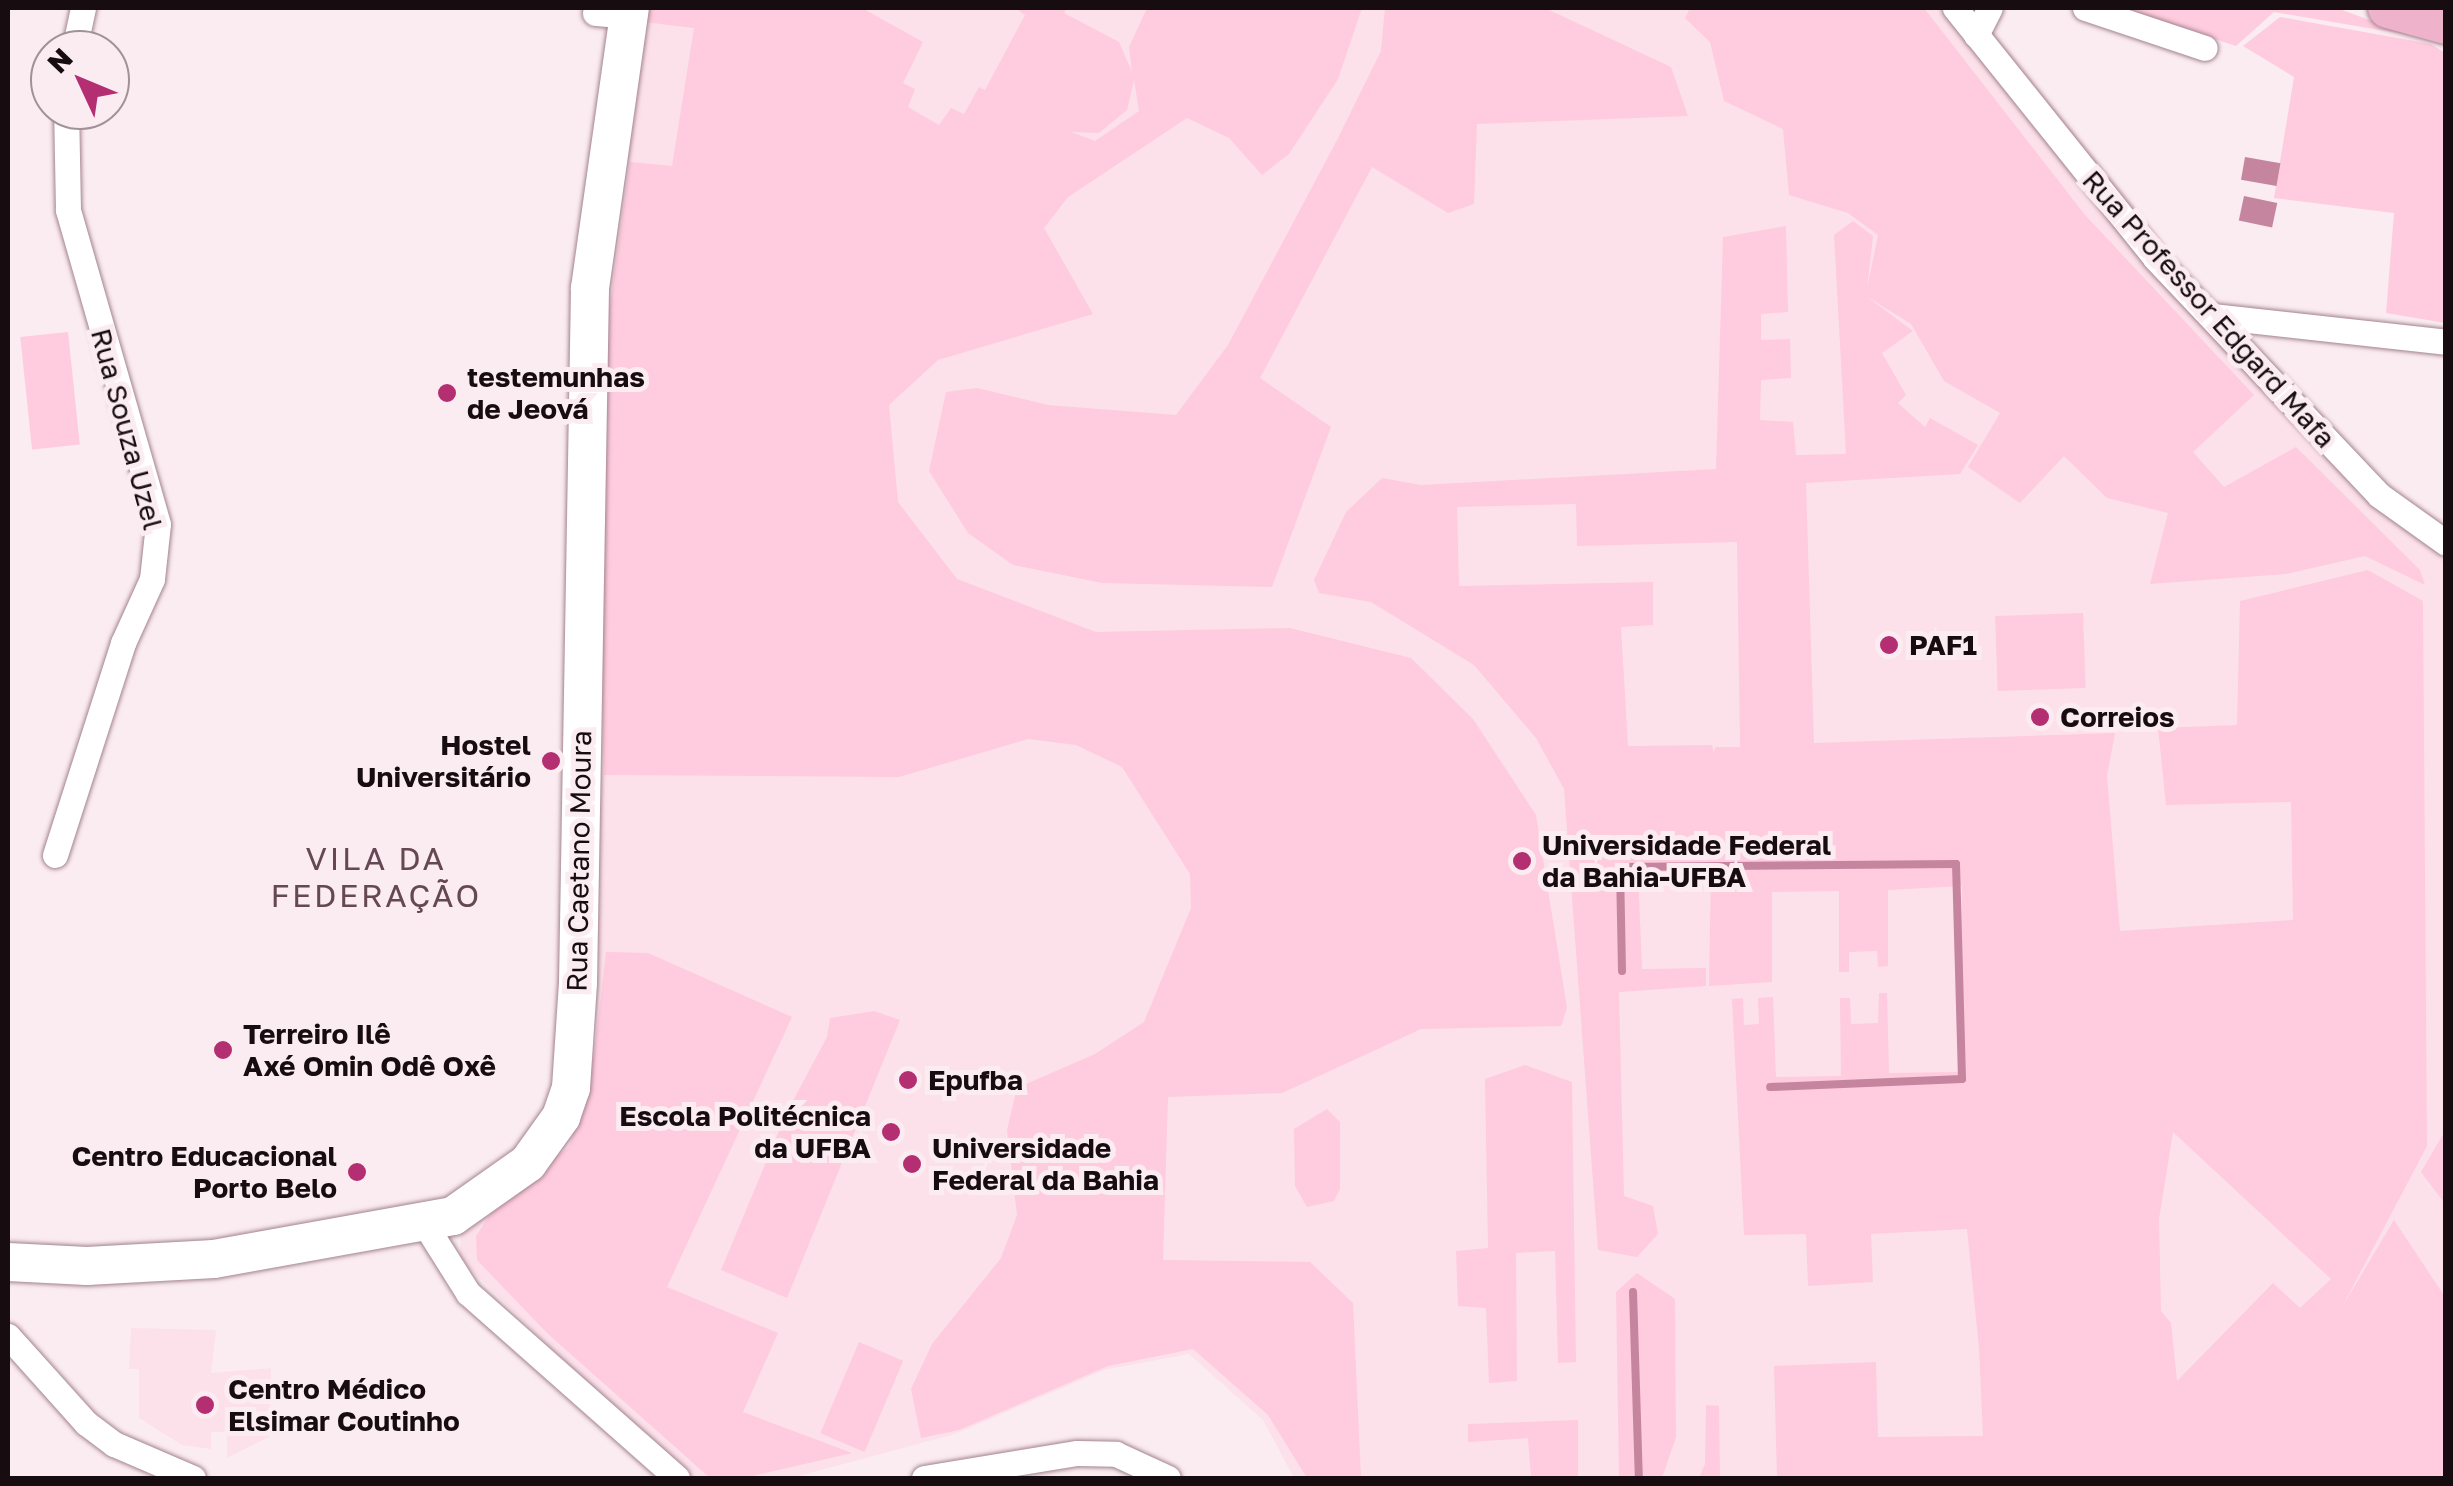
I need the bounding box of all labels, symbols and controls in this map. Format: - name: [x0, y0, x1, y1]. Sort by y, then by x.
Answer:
- north arrow: [30, 30, 130, 130]
- text: N: [40, 41, 79, 79]
- street label: Rua Professor Edgard Mafa: [2076, 163, 2342, 455]
- street label: Rua Souza Uzel: [84, 325, 170, 533]
- place label: testemunhas de Jeová: [467, 360, 645, 426]
- marker: testemunhas de Jeová: [436, 382, 458, 404]
- place label: PAF1: [1909, 628, 1977, 662]
- marker: PAF1: [1878, 634, 1900, 656]
- place label: Correios: [2060, 700, 2175, 734]
- marker: Correios: [2029, 706, 2051, 728]
- place label: Hostel Universitário: [356, 728, 531, 794]
- street label: Rua Caetano Moura: [560, 730, 598, 992]
- marker: Hostel Universitário: [540, 750, 562, 772]
- place label: Universidade Federal da Bahia-UFBA: [1542, 828, 1831, 894]
- district label: VILA DA FEDERAÇÃO: [270, 840, 482, 915]
- marker: Universidade Federal da Bahia-UFBA: [1511, 850, 1533, 872]
- place label: Terreiro Ilê Axé Omin Odê Oxê: [243, 1017, 496, 1083]
- marker: Terreiro Ilê Axé Omin Odê Oxê: [212, 1039, 234, 1061]
- place label: Epufba: [928, 1063, 1023, 1097]
- marker: Epufba: [897, 1069, 919, 1091]
- place label: Escola Politécnica da UFBA: [619, 1099, 871, 1165]
- marker: Escola Politécnica da UFBA: [880, 1121, 902, 1143]
- place label: Universidade Federal da Bahia: [932, 1131, 1159, 1197]
- place label: Centro Educacional Porto Belo: [71, 1139, 337, 1205]
- marker: Universidade Federal da Bahia: [901, 1153, 923, 1175]
- marker: Centro Educacional Porto Belo: [346, 1161, 368, 1183]
- place label: Centro Médico Elsimar Coutinho: [228, 1372, 460, 1438]
- marker: Centro Médico Elsimar Coutinho: [192, 1392, 218, 1418]

